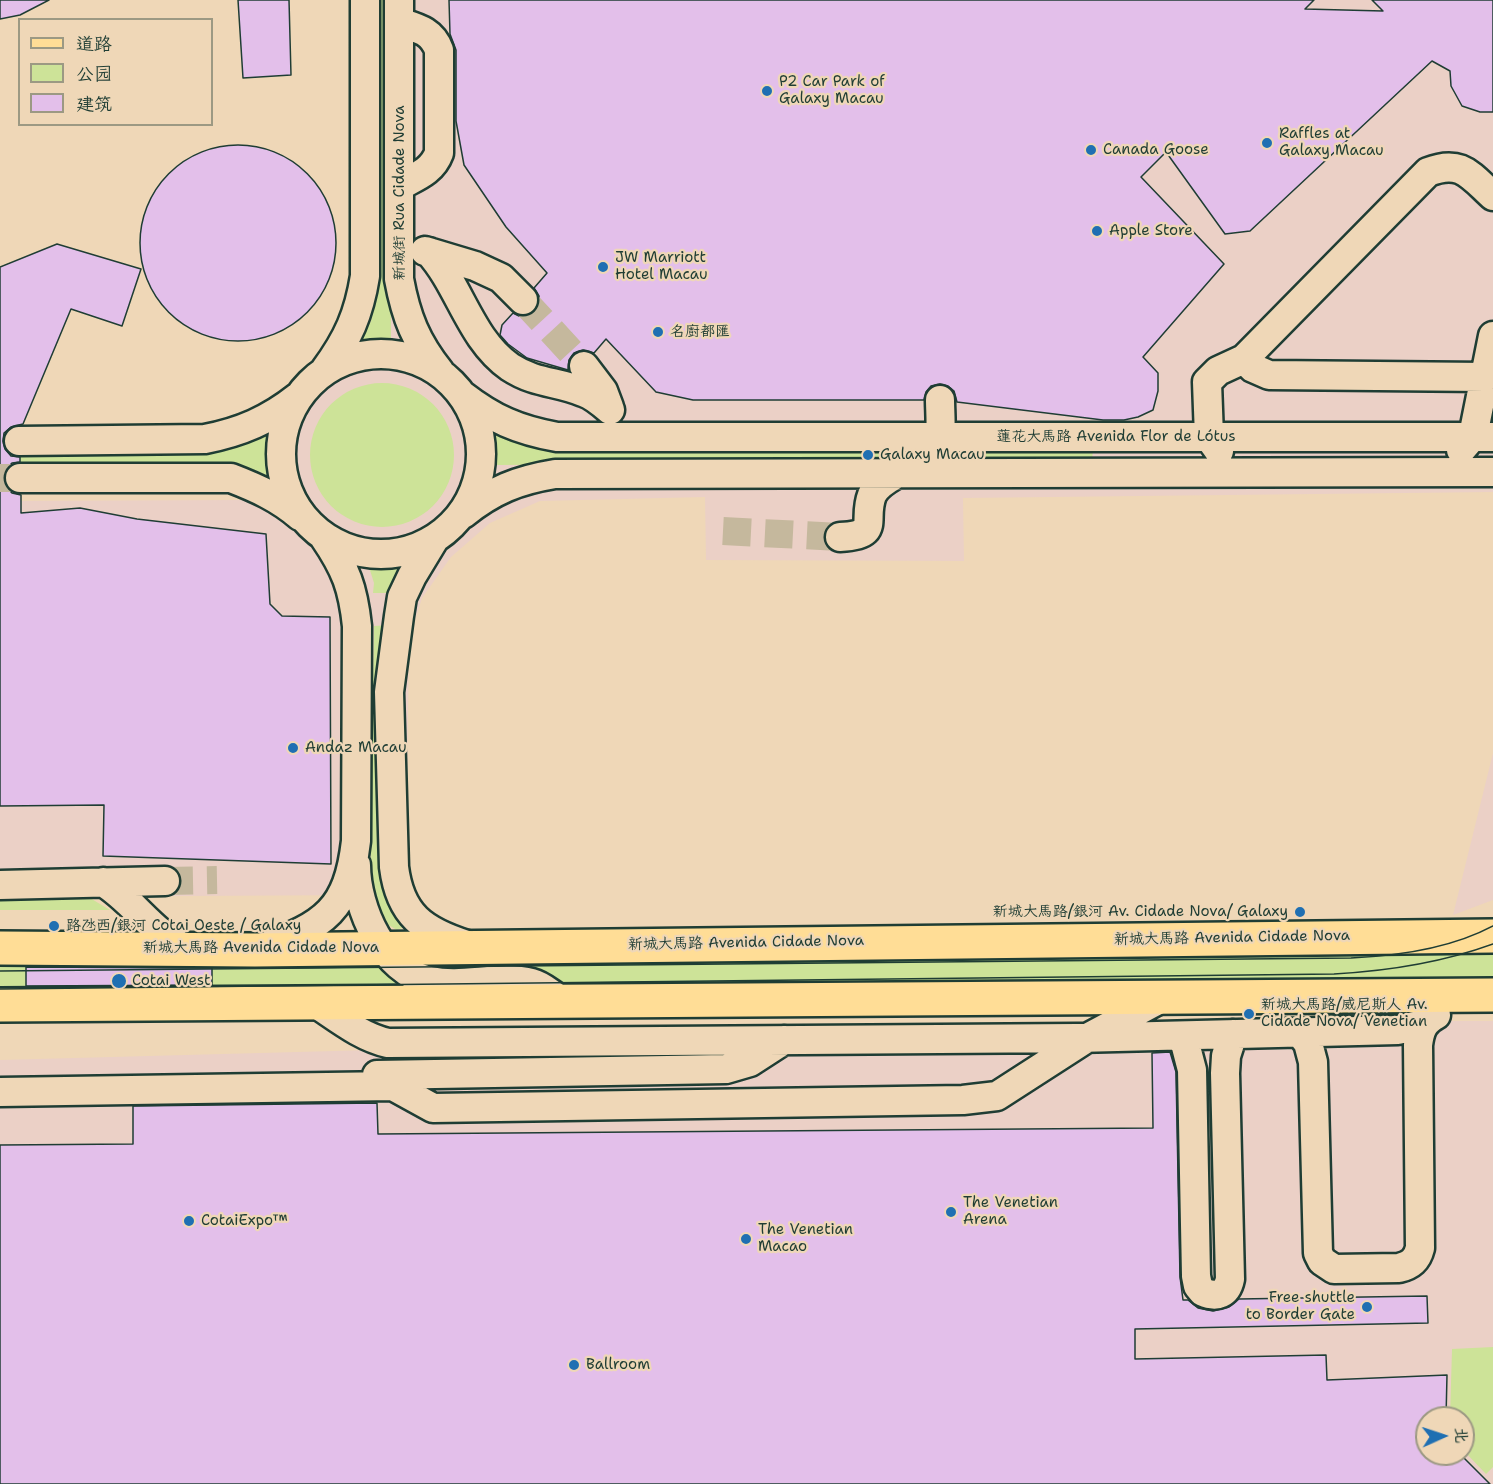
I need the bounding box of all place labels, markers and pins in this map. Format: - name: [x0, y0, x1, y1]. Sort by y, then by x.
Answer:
- place label: P2 Car Park of Galaxy Macau: [779, 73, 885, 108]
- marker: P2 Car Park of Galaxy Macau: [760, 84, 774, 98]
- place label: Raffles at Galaxy Macau: [1279, 125, 1384, 160]
- marker: Raffles at Galaxy Macau: [1260, 136, 1274, 150]
- place label: Canada Goose: [1103, 141, 1209, 159]
- marker: Canada Goose: [1084, 143, 1098, 157]
- place label: Apple Store: [1109, 222, 1193, 240]
- marker: Apple Store: [1090, 224, 1104, 238]
- place label: JW Marriott Hotel Macau: [615, 249, 708, 284]
- marker: JW Marriott Hotel Macau: [596, 260, 610, 274]
- place label: 名廚都匯: [670, 323, 730, 341]
- marker: 名廚都匯: [651, 325, 665, 339]
- place label: Galaxy Macau: [880, 446, 985, 464]
- marker: Galaxy Macau: [861, 448, 875, 462]
- place label: Andaz Macau: [305, 739, 407, 757]
- marker: Andaz Macau: [286, 741, 300, 755]
- place label: 新城大馬路/銀河 Av. Cidade Nova/ Galaxy: [993, 903, 1288, 921]
- marker: 新城大馬路/銀河 Av. Cidade Nova/ Galaxy: [1293, 905, 1307, 919]
- place label: 路氹西/銀河 Cotai Oeste / Galaxy: [66, 917, 301, 935]
- marker: 路氹西/銀河 Cotai Oeste / Galaxy: [47, 919, 61, 933]
- marker: Cotai West: [110, 972, 128, 990]
- place label: Cotai West: [132, 972, 210, 990]
- place label: 新城大馬路/威尼斯人 Av. Cidade Nova/ Venetian: [1261, 996, 1428, 1031]
- marker: 新城大馬路/威尼斯人 Av. Cidade Nova/ Venetian: [1242, 1007, 1256, 1021]
- place label: The Venetian Arena: [963, 1194, 1058, 1229]
- marker: The Venetian Arena: [944, 1205, 958, 1219]
- place label: CotaiExpo™: [201, 1212, 287, 1230]
- marker: CotaiExpo™: [182, 1214, 196, 1228]
- place label: The Venetian Macao: [758, 1221, 853, 1256]
- marker: The Venetian Macao: [739, 1232, 753, 1246]
- place label: Free shuttle to Border Gate: [1246, 1289, 1355, 1324]
- marker: Free shuttle to Border Gate: [1360, 1300, 1374, 1314]
- place label: Ballroom: [586, 1356, 650, 1374]
- marker: Ballroom: [567, 1358, 581, 1372]

